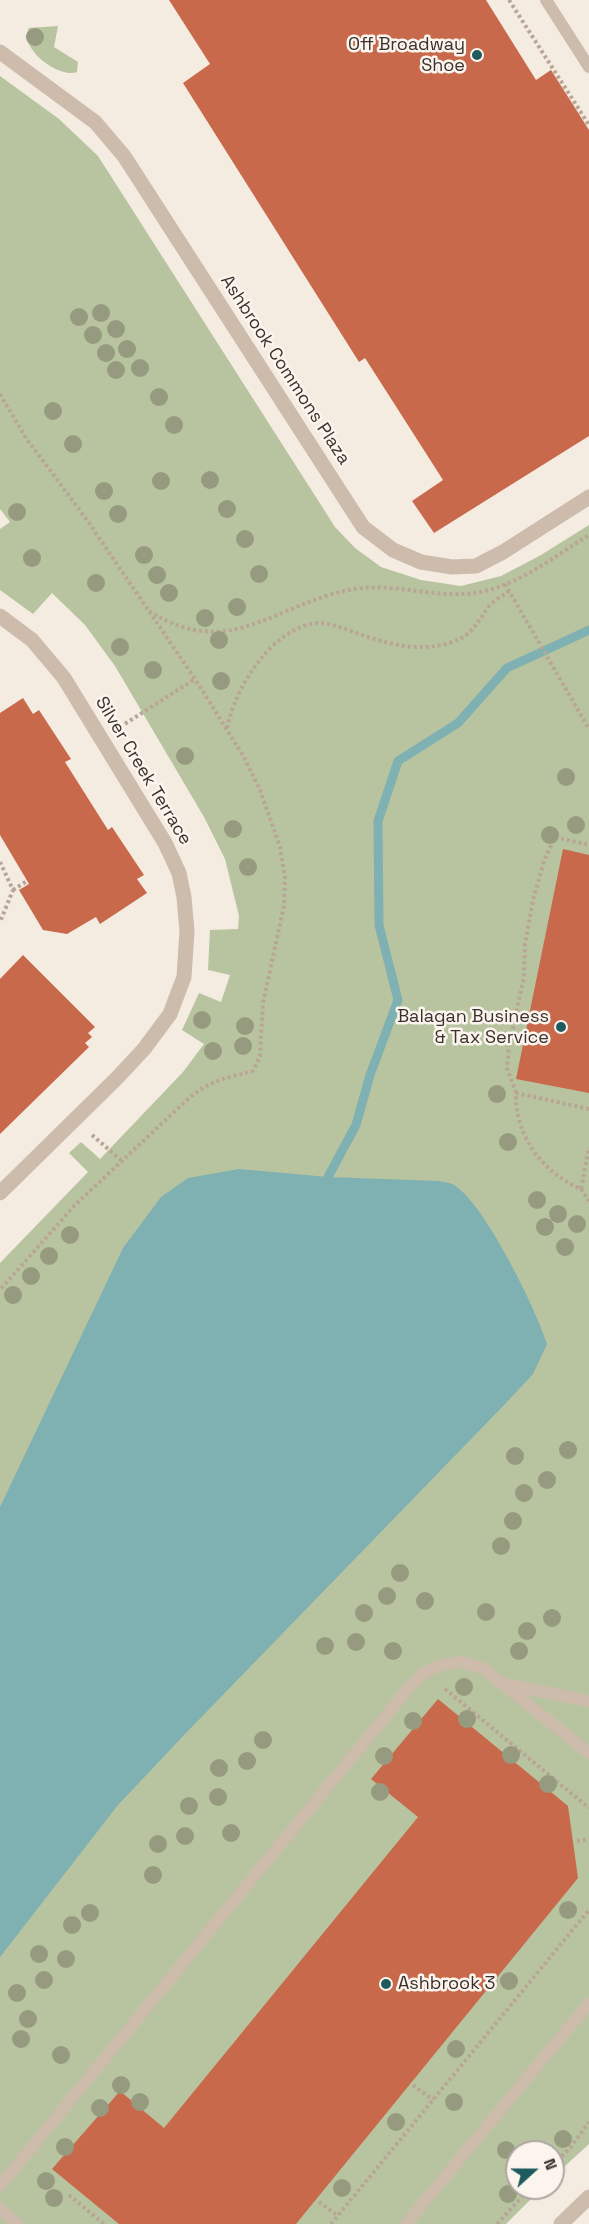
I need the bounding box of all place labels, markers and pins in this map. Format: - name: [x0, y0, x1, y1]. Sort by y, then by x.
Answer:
- place label: Off Broadway Shoe: [348, 34, 465, 76]
- marker: Off Broadway Shoe: [470, 48, 484, 62]
- place label: Balagan Business & Tax Service: [397, 1006, 549, 1048]
- marker: Balagan Business & Tax Service: [554, 1020, 568, 1034]
- place label: Ashbrook 3: [398, 1973, 495, 1995]
- marker: Ashbrook 3: [379, 1977, 393, 1991]

